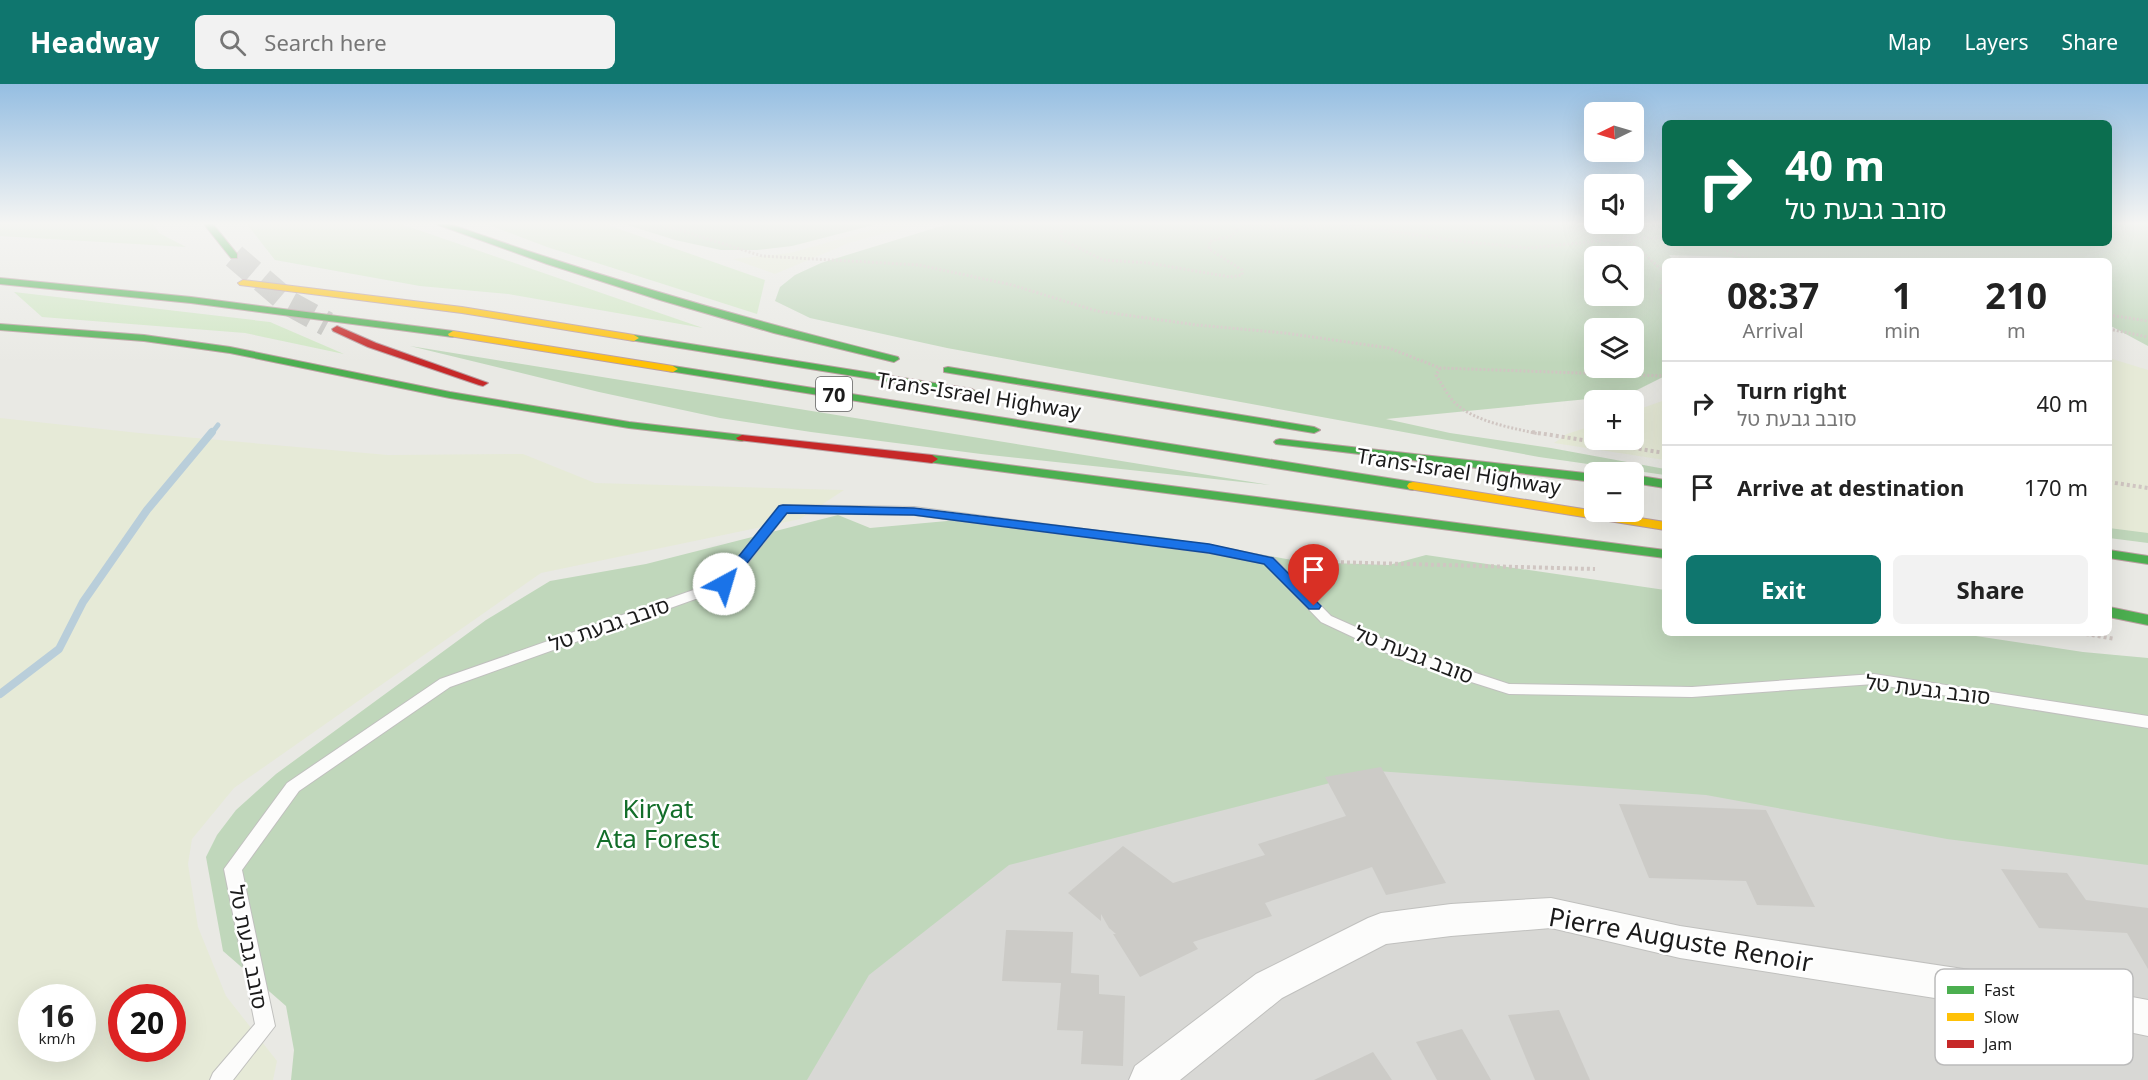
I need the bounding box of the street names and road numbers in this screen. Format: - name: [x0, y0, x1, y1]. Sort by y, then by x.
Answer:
- street label: Trans-Israel Highway: [875, 365, 1083, 425]
- road number: 70: [816, 377, 852, 411]
- street label: Trans-Israel Highway: [1355, 441, 1563, 501]
- street label: סובב גבעת טל: [545, 590, 673, 658]
- street label: סובב גבעת טל: [1350, 618, 1478, 690]
- street label: סובב גבעת טל: [1864, 667, 1992, 711]
- street label: סובב גבעת טל: [223, 883, 275, 1011]
- street label: Pierre Auguste Renoir: [1546, 898, 1816, 980]

